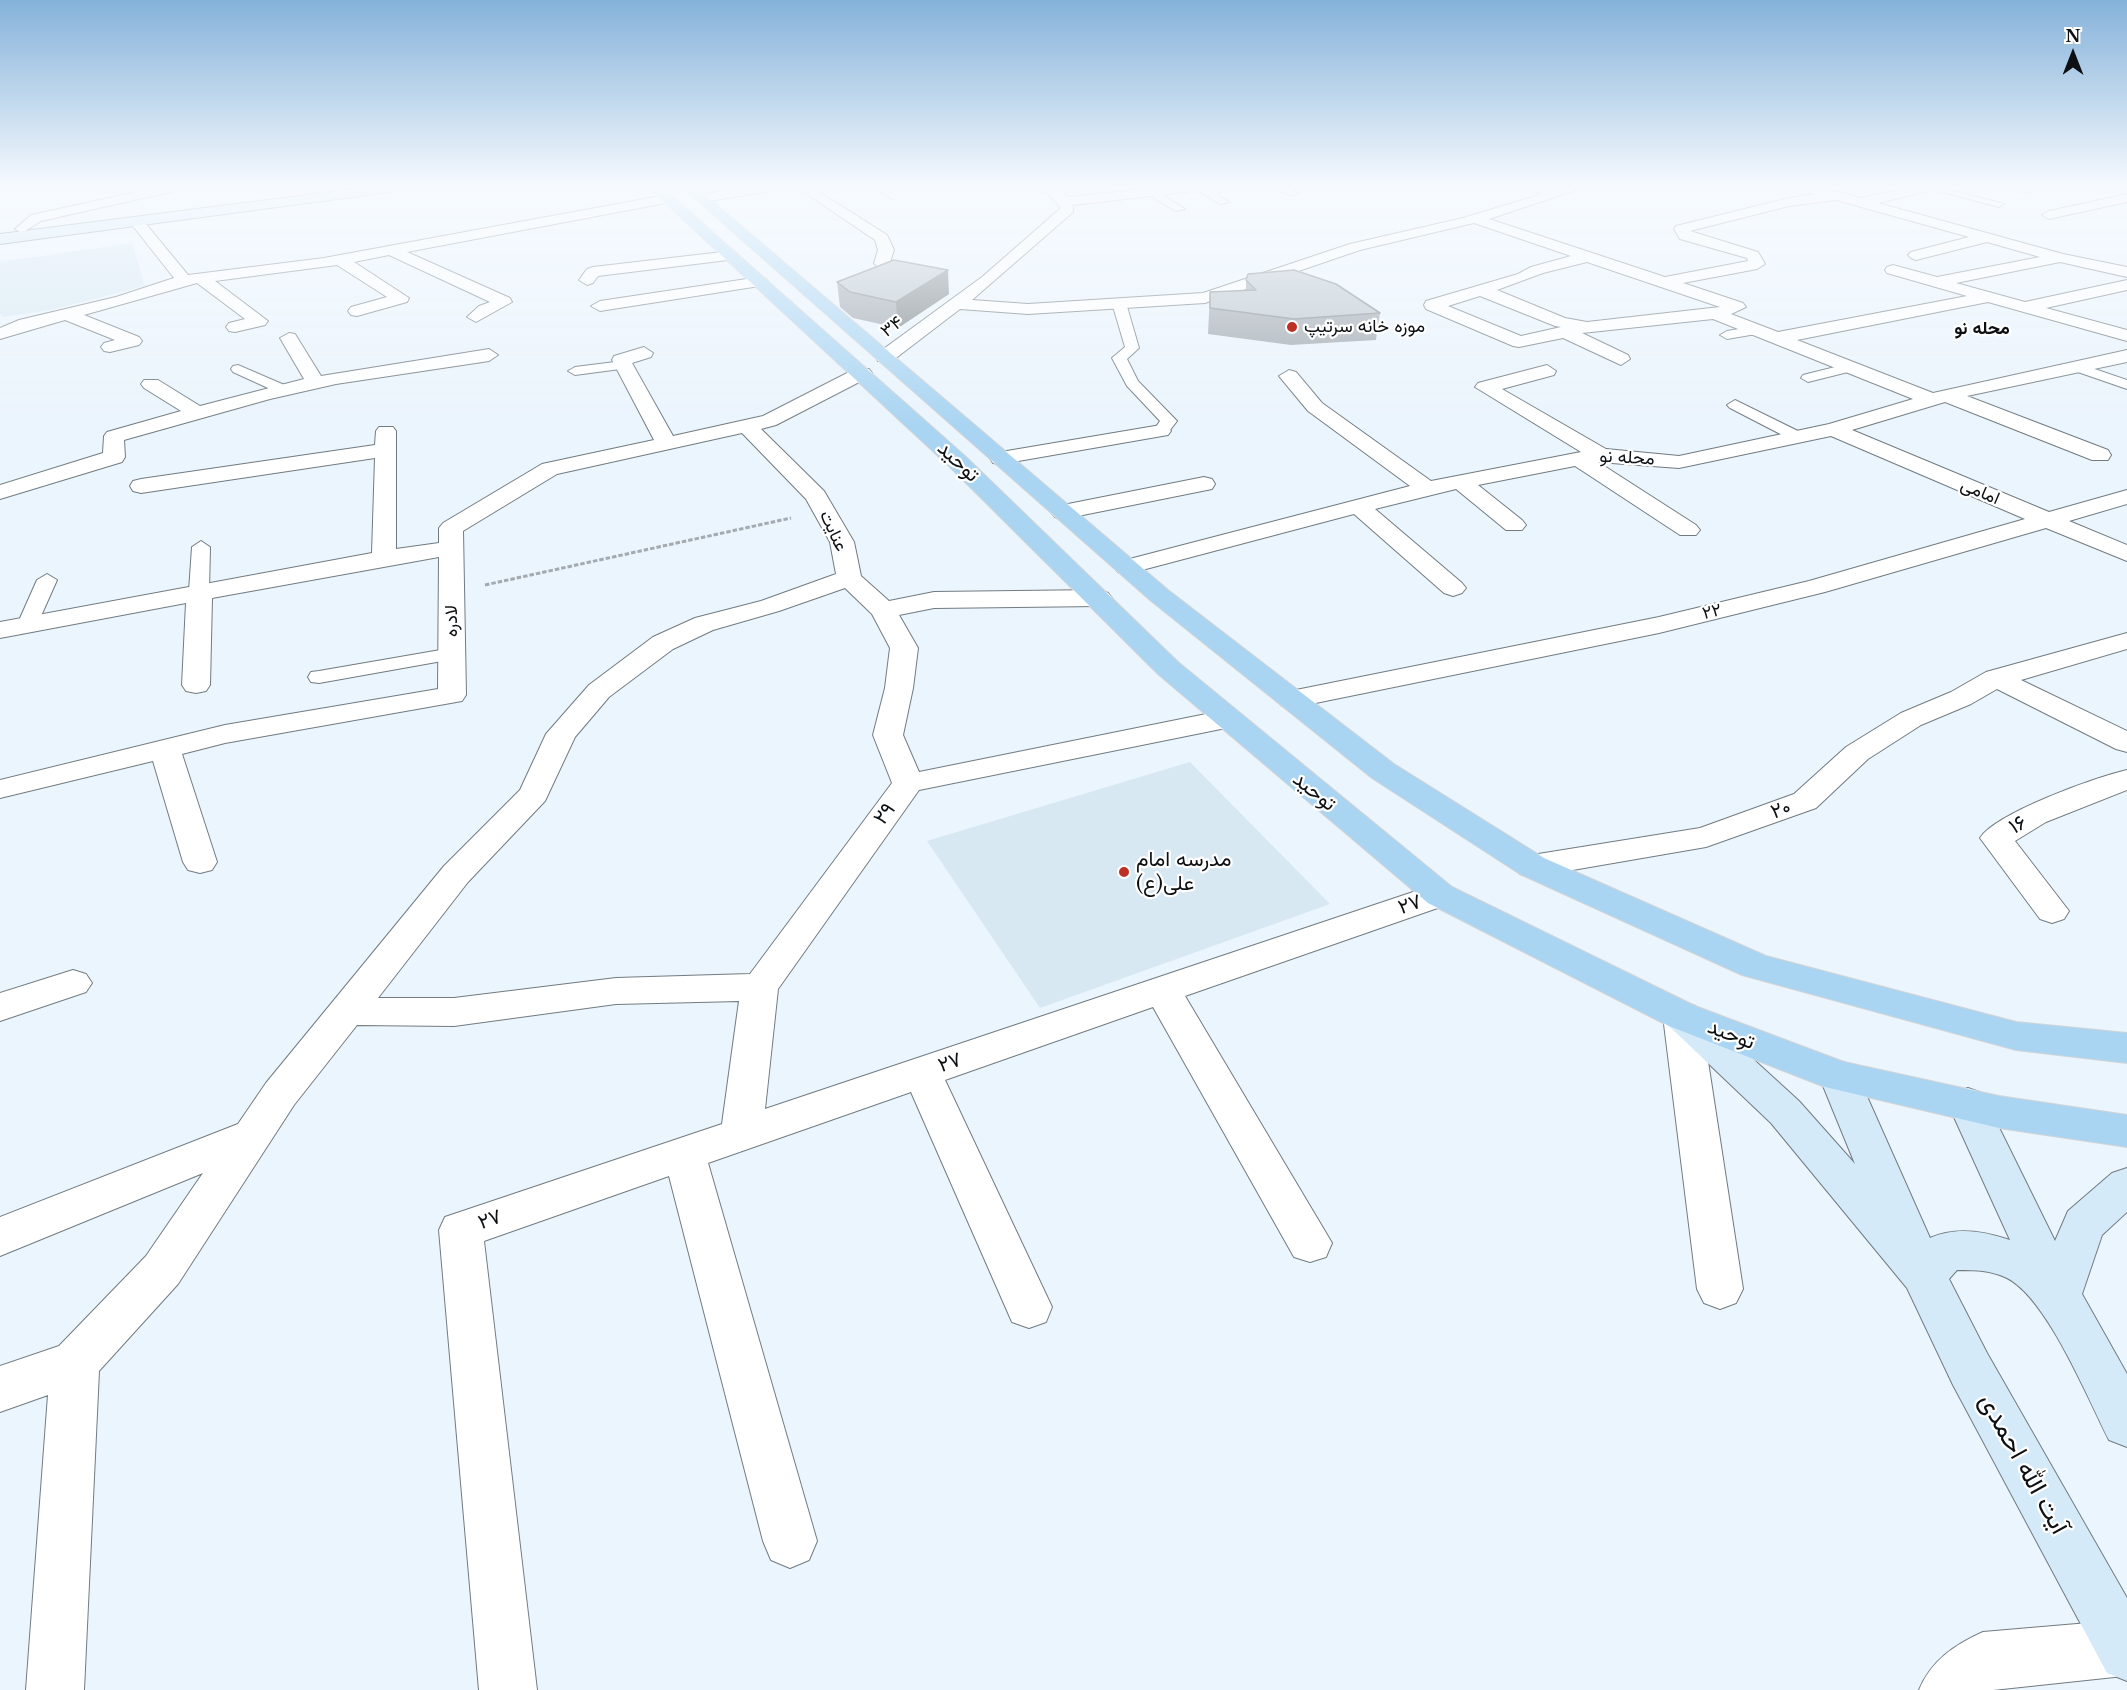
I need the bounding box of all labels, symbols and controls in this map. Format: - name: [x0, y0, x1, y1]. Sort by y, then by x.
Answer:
- north arrow: [2043, 24, 2103, 84]
- text: N: [2065, 26, 2081, 46]
- street label: ۳۴: [877, 312, 907, 342]
- place label: موزه خانه سرتیپ: [1304, 316, 1425, 338]
- district label: محله نو: [1954, 318, 2010, 340]
- marker: موزه خانه سرتیپ: [1285, 320, 1299, 334]
- street label: توحید: [932, 436, 984, 488]
- street label: محله نو: [1599, 446, 1655, 470]
- street label: امامی: [1957, 474, 2003, 510]
- street label: عنایت: [814, 507, 852, 555]
- street label: ۲۲: [1700, 599, 1724, 625]
- street label: لادره: [441, 605, 463, 637]
- street label: توحید: [1287, 767, 1341, 817]
- street label: ۲۰: [1767, 795, 1795, 825]
- street label: ۲۹: [869, 798, 901, 830]
- street label: ۱۶: [2005, 810, 2031, 840]
- place label: مدرسه امام علی(ع): [1136, 847, 1231, 897]
- marker: مدرسه امام علی(ع): [1117, 865, 1131, 879]
- street label: ۲۷: [1395, 889, 1425, 921]
- street label: توحید: [1704, 1015, 1758, 1055]
- street label: ۲۷: [935, 1047, 965, 1079]
- street label: ۲۷: [475, 1204, 505, 1236]
- street label: آیت الله احمدی: [1971, 1388, 2075, 1540]

